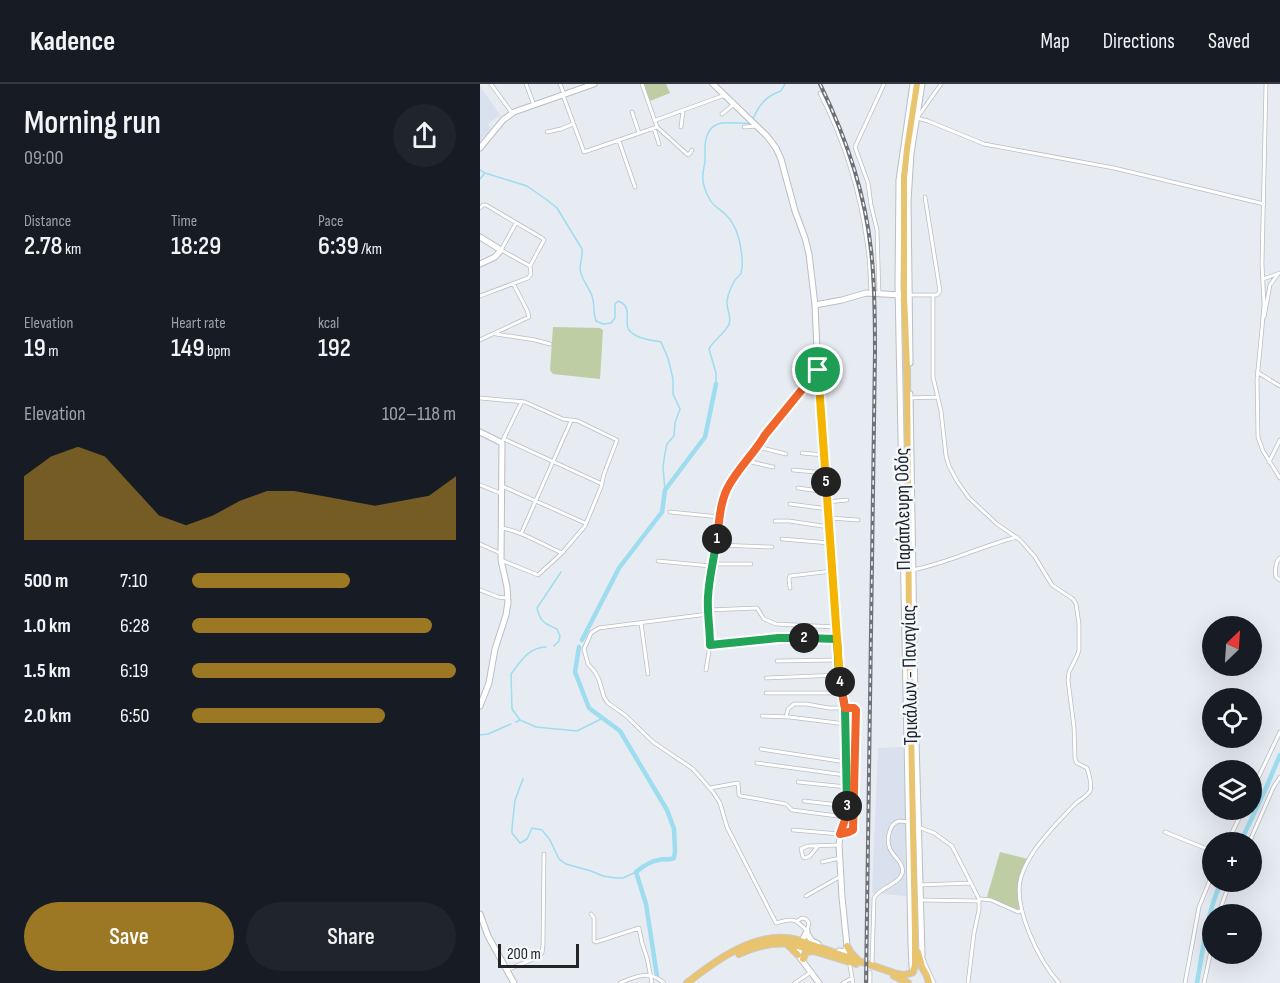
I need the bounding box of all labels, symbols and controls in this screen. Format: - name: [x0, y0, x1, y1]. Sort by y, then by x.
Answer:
- text: Kadence: [30, 25, 115, 58]
- text: Map: [1040, 29, 1070, 54]
- text: Directions: [1103, 29, 1175, 54]
- text: Saved: [1208, 29, 1250, 54]
- text: Morning run: [24, 103, 161, 143]
- button: share: [393, 104, 456, 167]
- text: 09:00: [24, 146, 63, 170]
- text: Distance: [24, 212, 71, 231]
- text: Time: [171, 212, 197, 231]
- text: Pace: [318, 212, 343, 231]
- text: 2.78: [24, 231, 62, 262]
- text: 18:29: [171, 231, 221, 262]
- text: 6:39: [318, 231, 359, 262]
- text: km: [62, 240, 81, 259]
- text: /km: [359, 240, 382, 259]
- text: Elevation: [24, 314, 73, 333]
- text: Heart rate: [171, 314, 226, 333]
- text: kcal: [318, 314, 339, 333]
- text: 19: [24, 333, 46, 364]
- text: 149: [171, 333, 204, 364]
- text: 192: [318, 333, 351, 364]
- text: m: [46, 342, 59, 361]
- text: bpm: [204, 342, 231, 361]
- pin: [792, 344, 843, 395]
- icon: arrive: [801, 353, 834, 386]
- text: Elevation: [24, 402, 86, 426]
- text: 102–118 m: [382, 402, 456, 426]
- street label: Παράπλευρη Οδός: [890, 447, 916, 571]
- pin: 5: [811, 467, 841, 497]
- text: 5: [822, 472, 830, 491]
- pin: 1: [702, 524, 732, 554]
- text: 1: [714, 529, 720, 548]
- text: 500 m: [24, 569, 68, 593]
- text: 7:10: [120, 569, 148, 593]
- street label: Τρικάλων - Παναγίας: [897, 604, 923, 746]
- text: 1.0 km: [24, 614, 71, 638]
- text: 6:28: [120, 614, 150, 638]
- north arrow: [1202, 616, 1262, 676]
- map controls: [1202, 616, 1262, 964]
- pin: 2: [789, 623, 819, 653]
- text: 2: [800, 628, 808, 647]
- text: 1.5 km: [24, 659, 70, 683]
- text: 6:19: [120, 659, 148, 683]
- pin: 4: [825, 667, 855, 697]
- text: 4: [836, 672, 844, 691]
- button: locate: [1202, 688, 1262, 748]
- text: 2.0 km: [24, 704, 71, 728]
- text: 6:50: [120, 704, 149, 728]
- button: layers: [1202, 760, 1262, 820]
- pin: 3: [832, 791, 862, 821]
- text: 3: [843, 796, 851, 815]
- button: +: [1202, 832, 1262, 892]
- button: Save: [24, 902, 234, 971]
- button: Share: [246, 902, 456, 971]
- button: −: [1202, 904, 1262, 964]
- scale bar: [498, 941, 579, 968]
- text: 200 m: [507, 945, 541, 964]

